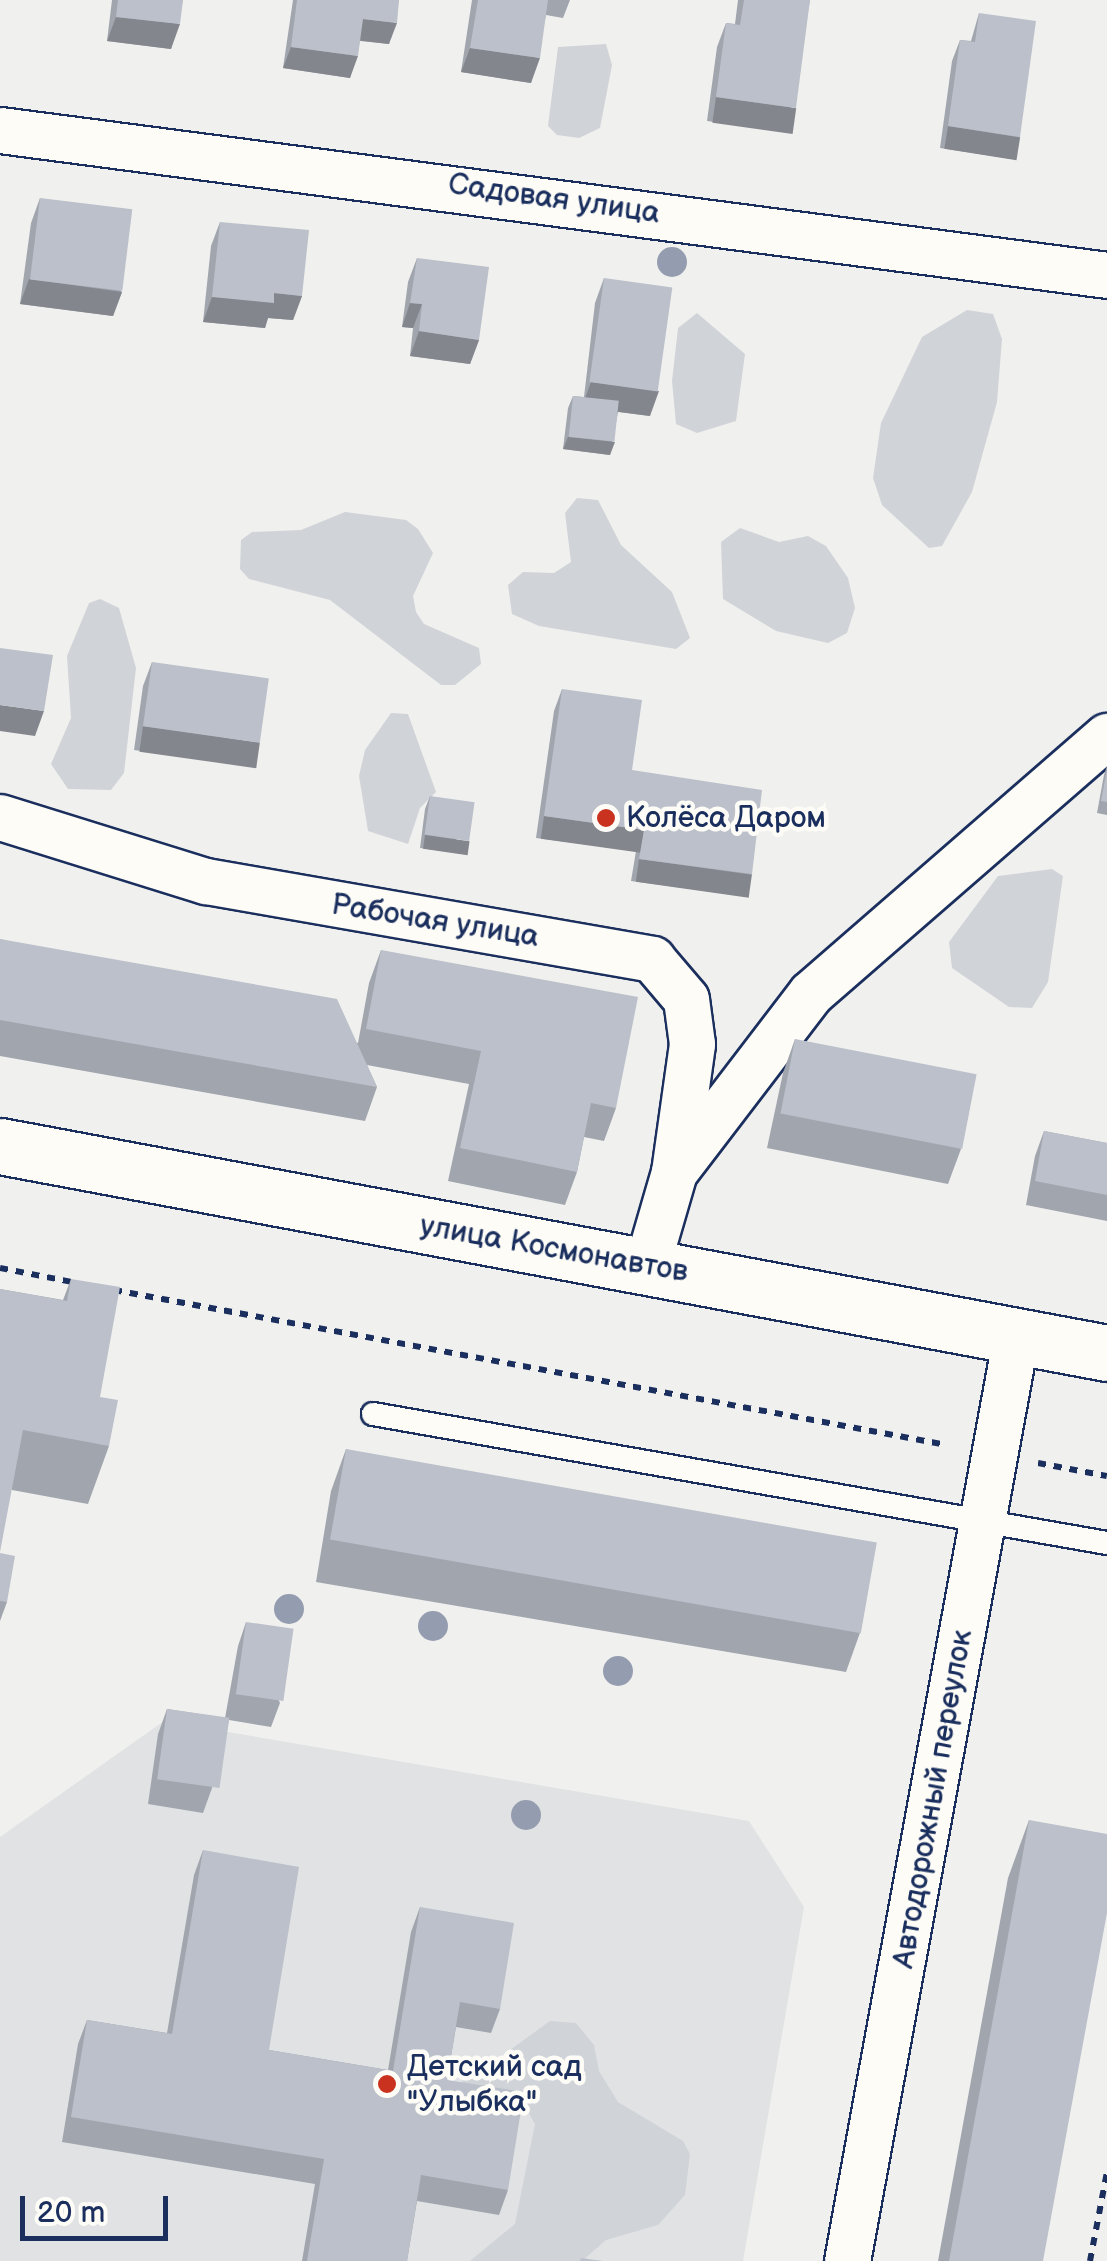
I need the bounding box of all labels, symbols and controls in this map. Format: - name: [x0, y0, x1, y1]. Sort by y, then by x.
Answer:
- street label: Садовая улица: [446, 166, 662, 232]
- place label: Колёса Даром: [626, 800, 826, 836]
- marker: Колёса Даром: [595, 807, 617, 829]
- street label: Рабочая улица: [329, 887, 541, 955]
- street label: улица Космонавтов: [417, 1208, 691, 1290]
- street label: Автодорожный переулок: [886, 1627, 980, 1971]
- place label: Детский сад "Улыбка": [407, 2049, 582, 2120]
- marker: Детский сад "Улыбка": [376, 2073, 398, 2095]
- scale bar: [25, 2176, 172, 2238]
- text: 20 m: [37, 2195, 105, 2231]

